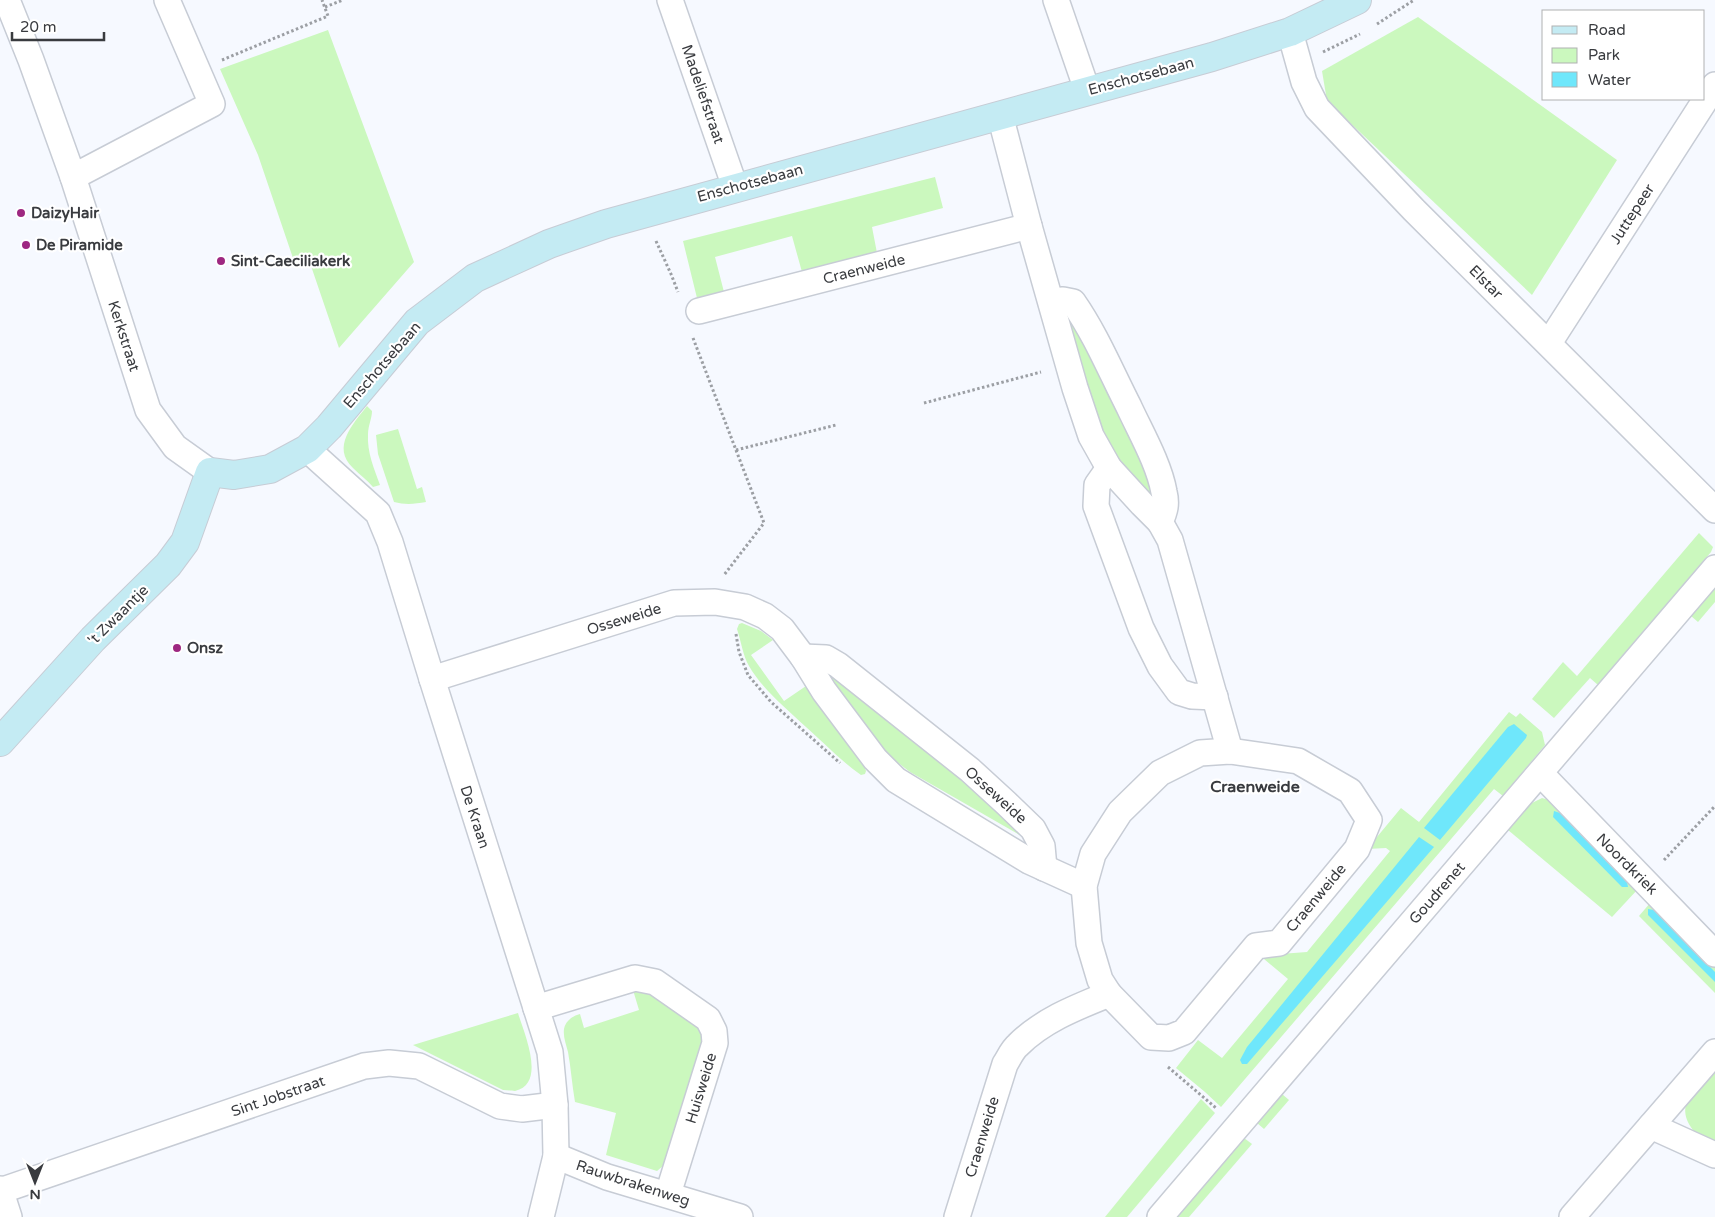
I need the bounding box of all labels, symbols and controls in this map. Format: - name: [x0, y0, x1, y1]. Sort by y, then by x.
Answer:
- scale bar: [12, 10, 105, 42]
- legend: [1542, 10, 1705, 100]
- text: 20 m: [20, 18, 57, 36]
- text: Road: [1588, 21, 1626, 39]
- street label: Madeliefstraat: [678, 42, 728, 146]
- text: Park: [1588, 46, 1620, 64]
- street label: Enschotsebaan: [1086, 53, 1196, 99]
- text: Water: [1588, 71, 1631, 89]
- street label: Enschotsebaan: [695, 160, 805, 206]
- street label: Juttepeer: [1606, 180, 1658, 247]
- place label: DaizyHair: [31, 204, 99, 223]
- marker: DaizyHair: [15, 207, 27, 219]
- place label: De Piramide: [36, 236, 123, 254]
- marker: De Piramide: [20, 239, 32, 251]
- street label: Craenweide: [821, 250, 907, 288]
- place label: Sint-Caeciliakerk: [231, 252, 350, 270]
- marker: Sint-Caeciliakerk: [215, 255, 227, 267]
- street label: Elstar: [1465, 261, 1507, 303]
- street label: Kerkstraat: [104, 298, 144, 374]
- street label: Enschotsebaan: [339, 318, 425, 412]
- street label: 't Zwaantje: [84, 581, 152, 649]
- street label: Osseweide: [585, 599, 663, 639]
- place label: Onsz: [187, 639, 223, 657]
- marker: Onsz: [171, 642, 183, 654]
- street label: Osseweide: [961, 763, 1031, 827]
- district label: Craenweide: [1210, 777, 1300, 797]
- street label: De Kraan: [456, 783, 494, 851]
- street label: Noordkriek: [1593, 830, 1661, 898]
- street label: Goudrenet: [1405, 858, 1469, 928]
- street label: Craenweide: [1282, 860, 1350, 936]
- street label: Huisweide: [682, 1050, 720, 1126]
- street label: Sint Jobstraat: [229, 1071, 328, 1120]
- street label: Craenweide: [961, 1094, 1003, 1180]
- street label: Rauwbrakenweg: [574, 1156, 692, 1210]
- north arrow: [10, 1157, 60, 1207]
- text: N: [29, 1186, 41, 1203]

